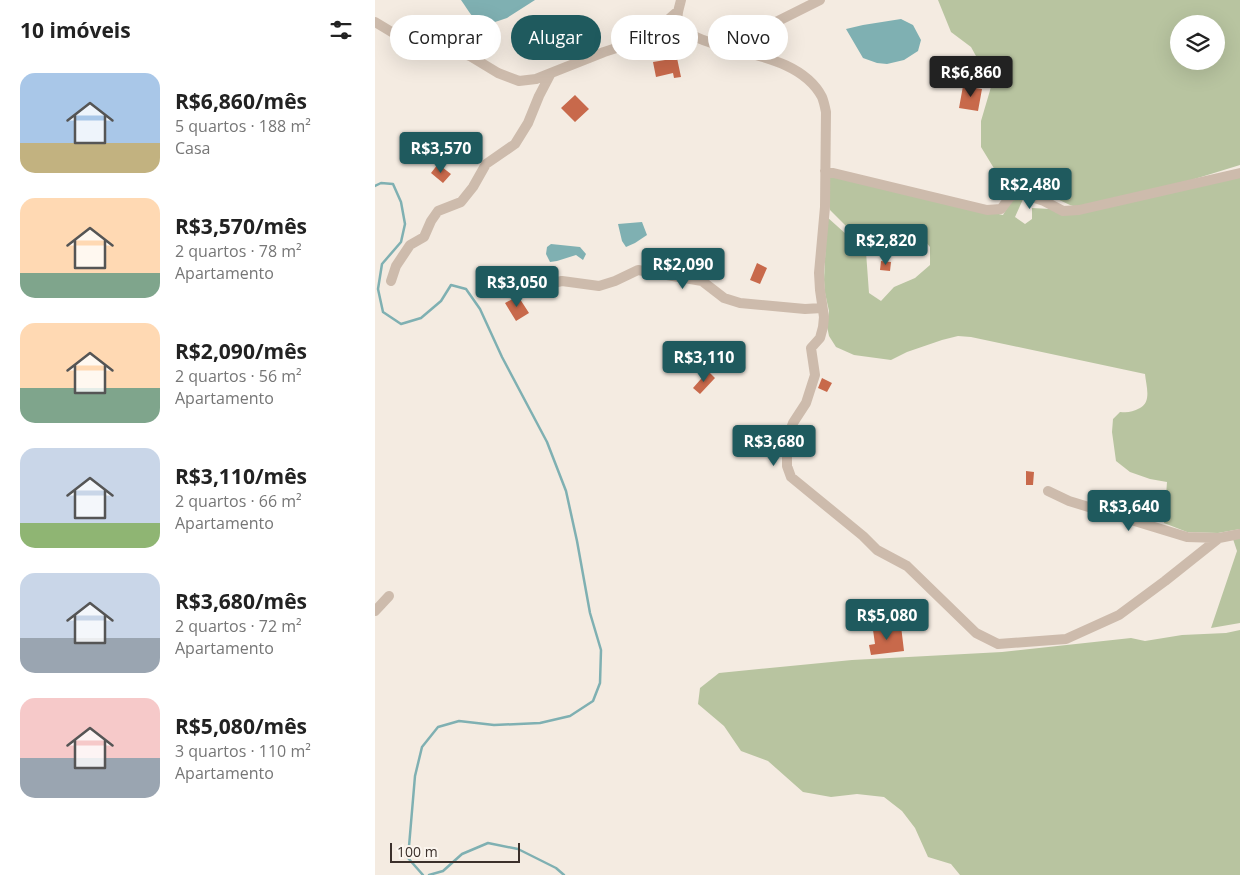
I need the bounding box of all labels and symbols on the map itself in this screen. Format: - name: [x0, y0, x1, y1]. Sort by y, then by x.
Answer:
- pin: R$6,860: [925, 56, 1017, 98]
- pin: R$3,570: [395, 132, 487, 174]
- pin: R$2,480: [984, 168, 1076, 210]
- pin: R$2,820: [840, 224, 932, 266]
- pin: R$2,090: [637, 248, 729, 290]
- pin: R$3,050: [471, 266, 563, 308]
- pin: R$3,110: [658, 340, 750, 383]
- pin: R$3,680: [728, 424, 820, 467]
- pin: R$3,640: [1083, 490, 1175, 532]
- pin: R$5,080: [841, 598, 933, 641]
- scale bar: [390, 840, 520, 863]

